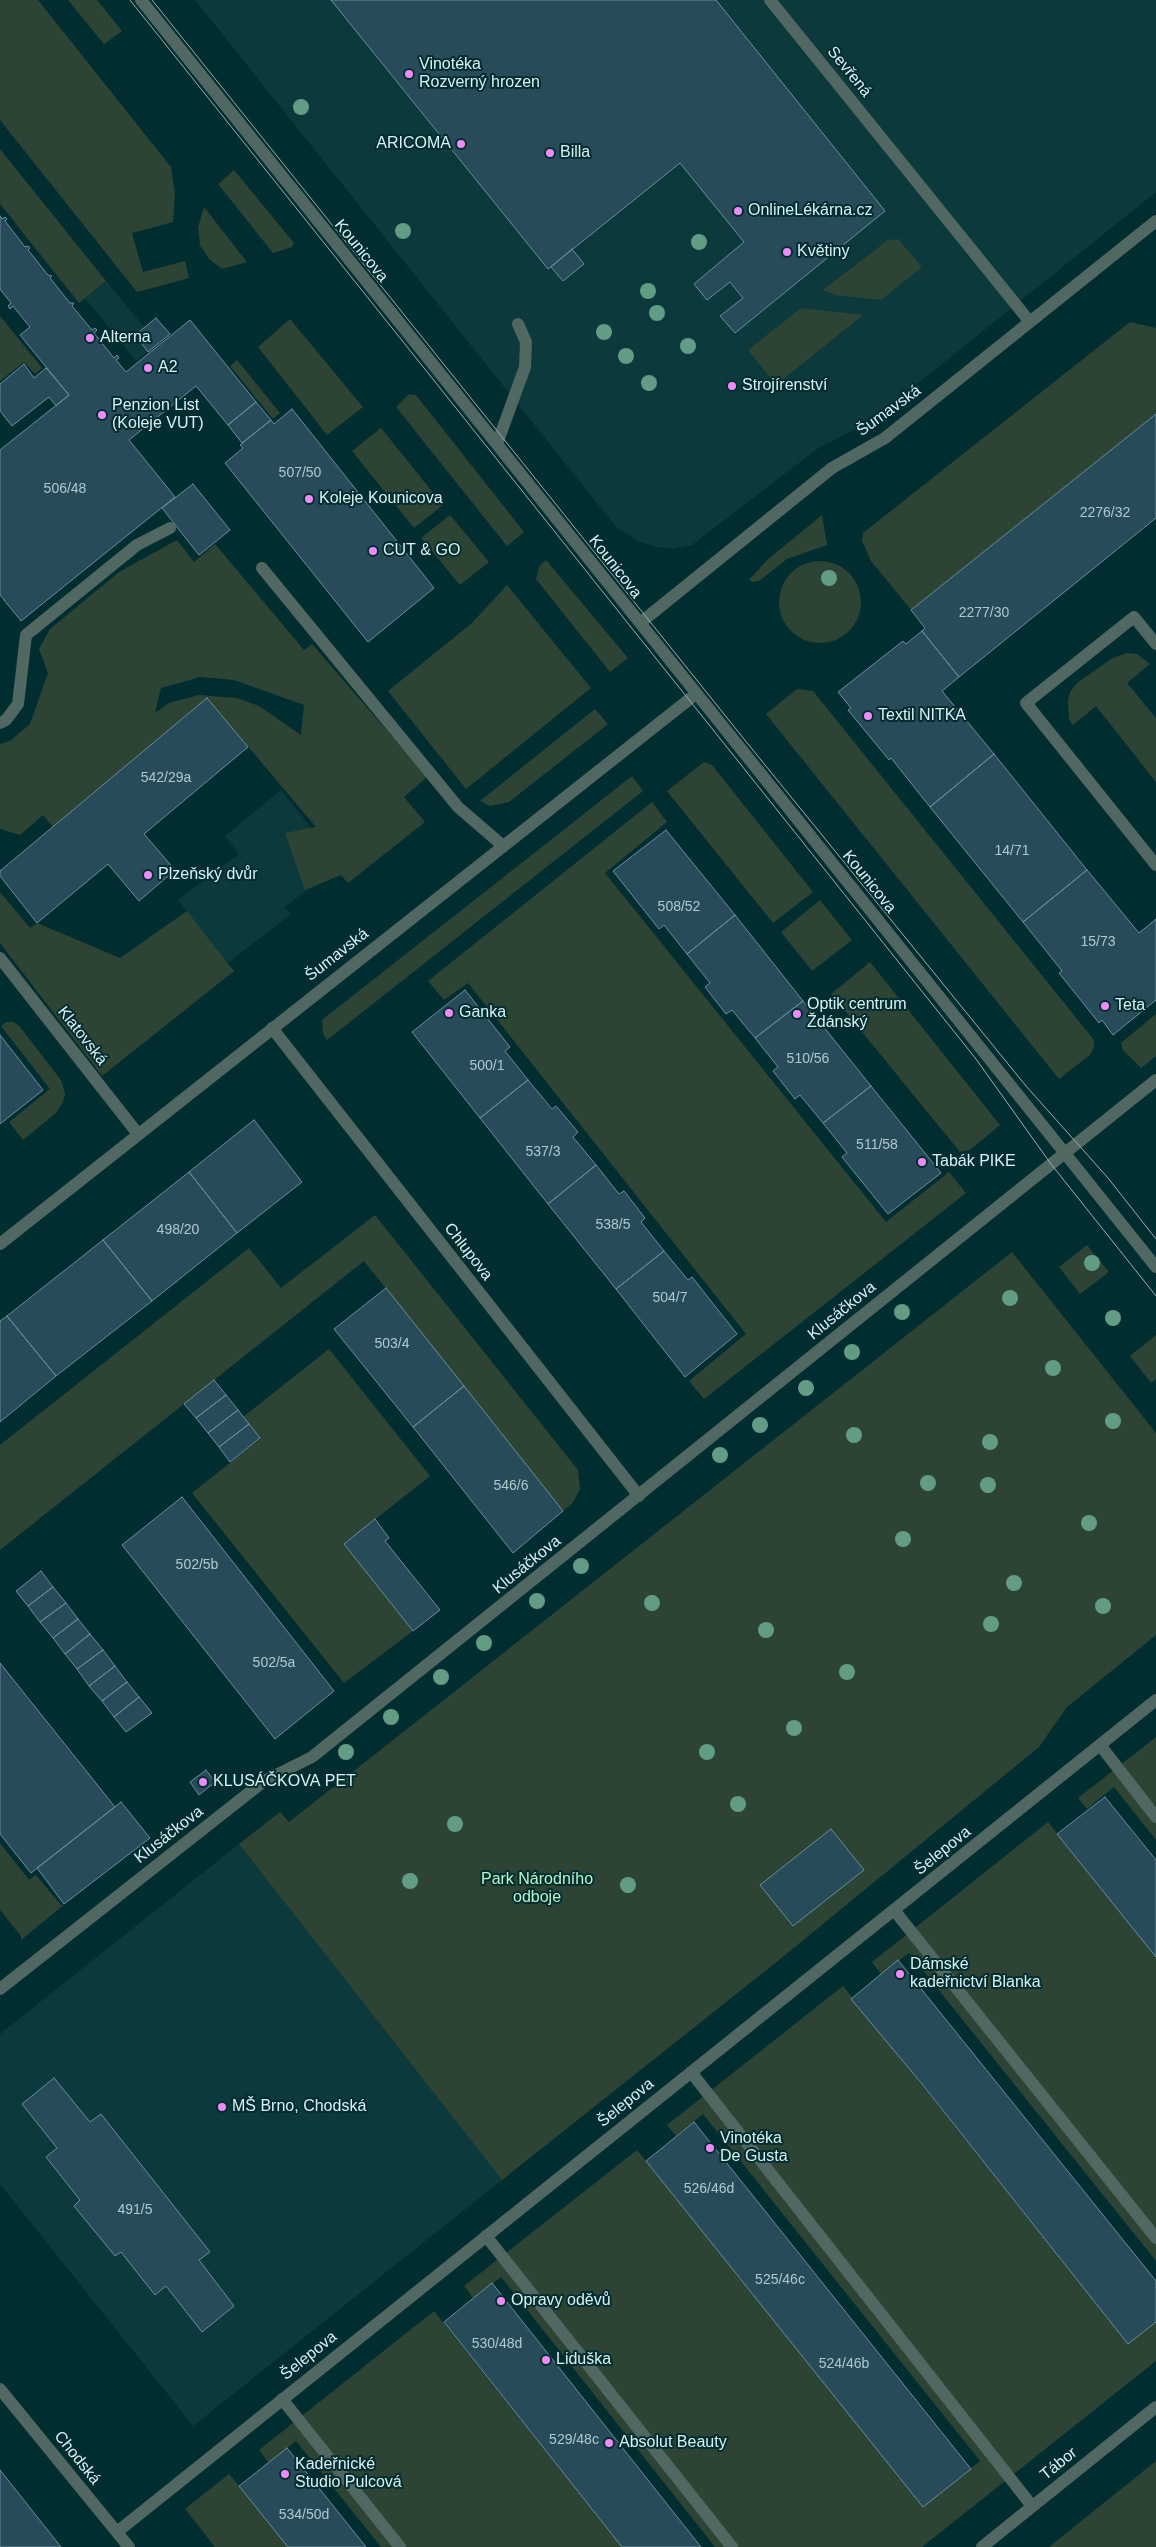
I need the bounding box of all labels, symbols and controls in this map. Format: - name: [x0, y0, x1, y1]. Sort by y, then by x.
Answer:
- street label: Sevřená: [823, 43, 875, 101]
- place label: Vinotéka Rozverný hrozen: [419, 55, 540, 93]
- marker: Vinotéka Rozverný hrozen: [403, 68, 415, 80]
- place label: ARICOMA: [376, 134, 451, 154]
- marker: ARICOMA: [455, 138, 467, 150]
- place label: Billa: [560, 143, 590, 163]
- marker: Billa: [544, 147, 556, 159]
- place label: OnlineLékárna.cz: [748, 201, 873, 221]
- marker: OnlineLékárna.cz: [732, 205, 744, 217]
- street label: Kounicova: [330, 216, 392, 286]
- place label: Květiny: [797, 242, 849, 262]
- marker: Květiny: [781, 246, 793, 258]
- place label: Alterna: [100, 328, 151, 348]
- marker: Alterna: [84, 332, 96, 344]
- place label: A2: [158, 358, 178, 378]
- marker: A2: [142, 362, 154, 374]
- place label: Strojírenství: [742, 376, 827, 396]
- marker: Strojírenství: [726, 380, 738, 392]
- street label: Šumavská: [853, 381, 925, 441]
- place label: Penzion List (Koleje VUT): [112, 396, 204, 434]
- marker: Penzion List (Koleje VUT): [96, 409, 108, 421]
- house number: 507/50: [279, 465, 321, 481]
- house number: 506/48: [44, 481, 86, 497]
- place label: Koleje Kounicova: [319, 489, 443, 509]
- marker: Koleje Kounicova: [303, 493, 315, 505]
- house number: 2276/32: [1080, 505, 1130, 521]
- street label: Kounicova: [584, 532, 646, 602]
- place label: CUT & GO: [383, 541, 460, 561]
- marker: CUT & GO: [367, 545, 379, 557]
- house number: 2277/30: [959, 605, 1009, 621]
- place label: Textil NITKA: [878, 706, 966, 726]
- marker: Textil NITKA: [862, 710, 874, 722]
- house number: 542/29a: [141, 770, 191, 786]
- house number: 14/71: [994, 843, 1030, 859]
- street label: Kounicova: [838, 847, 900, 917]
- place label: Plzeňský dvůr: [158, 865, 258, 885]
- marker: Plzeňský dvůr: [142, 869, 154, 881]
- house number: 508/52: [658, 899, 700, 915]
- street label: Šumavská: [302, 924, 372, 986]
- house number: 15/73: [1080, 934, 1116, 950]
- place label: Optik centrum Ždánský: [807, 995, 907, 1033]
- place label: Teta: [1115, 996, 1145, 1016]
- marker: Teta: [1099, 1000, 1111, 1012]
- street label: Klatovská: [53, 1003, 111, 1069]
- place label: Ganka: [459, 1003, 506, 1023]
- marker: Ganka: [443, 1007, 455, 1019]
- marker: Optik centrum Ždánský: [791, 1008, 803, 1020]
- house number: 510/56: [787, 1051, 829, 1067]
- house number: 500/1: [469, 1058, 505, 1074]
- house number: 511/58: [856, 1137, 898, 1153]
- house number: 537/3: [525, 1144, 561, 1160]
- place label: Tabák PIKE: [932, 1152, 1016, 1172]
- marker: Tabák PIKE: [916, 1156, 928, 1168]
- house number: 538/5: [595, 1217, 631, 1233]
- street label: Chlupova: [440, 1219, 496, 1285]
- house number: 498/20: [157, 1222, 199, 1238]
- street label: Klusáčkova: [804, 1278, 880, 1344]
- house number: 504/7: [652, 1290, 688, 1306]
- house number: 503/4: [374, 1336, 410, 1352]
- house number: 546/6: [493, 1478, 529, 1494]
- street label: Klusáčkova: [489, 1532, 565, 1598]
- house number: 502/5b: [176, 1557, 218, 1573]
- house number: 502/5a: [253, 1655, 295, 1671]
- place label: KLUSÁČKOVA PET: [213, 1772, 356, 1792]
- marker: KLUSÁČKOVA PET: [197, 1776, 209, 1788]
- street label: Klusáčkova: [131, 1802, 207, 1868]
- street label: Šelepova: [911, 1823, 975, 1879]
- park label: Park Národního odboje: [481, 1870, 593, 1908]
- place label: Dámské kadeřnictví Blanka: [910, 1955, 1041, 1993]
- marker: Dámské kadeřnictví Blanka: [894, 1968, 906, 1980]
- street label: Šelepova: [594, 2075, 658, 2131]
- place label: MŠ Brno, Chodská: [232, 2097, 366, 2117]
- marker: MŠ Brno, Chodská: [216, 2101, 228, 2113]
- place label: Vinotéka De Gusta: [720, 2129, 788, 2167]
- marker: Vinotéka De Gusta: [704, 2142, 716, 2154]
- house number: 526/46d: [684, 2181, 734, 2197]
- house number: 491/5: [117, 2202, 153, 2218]
- house number: 525/46c: [755, 2272, 805, 2288]
- place label: Opravy oděvů: [511, 2291, 611, 2311]
- marker: Opravy oděvů: [495, 2295, 507, 2307]
- street label: Šelepova: [277, 2328, 341, 2384]
- house number: 530/48d: [472, 2336, 522, 2352]
- place label: Liduška: [556, 2350, 611, 2370]
- marker: Liduška: [540, 2354, 552, 2366]
- house number: 524/46b: [819, 2356, 869, 2372]
- street label: Chodská: [50, 2427, 104, 2489]
- house number: 529/48c: [549, 2432, 599, 2448]
- place label: Absolut Beauty: [619, 2433, 727, 2453]
- marker: Absolut Beauty: [603, 2437, 615, 2449]
- street label: Tábor: [1037, 2443, 1081, 2485]
- place label: Kadeřnické Studio Pulcová: [295, 2455, 402, 2493]
- marker: Kadeřnické Studio Pulcová: [279, 2468, 291, 2480]
- house number: 534/50d: [279, 2507, 329, 2523]

